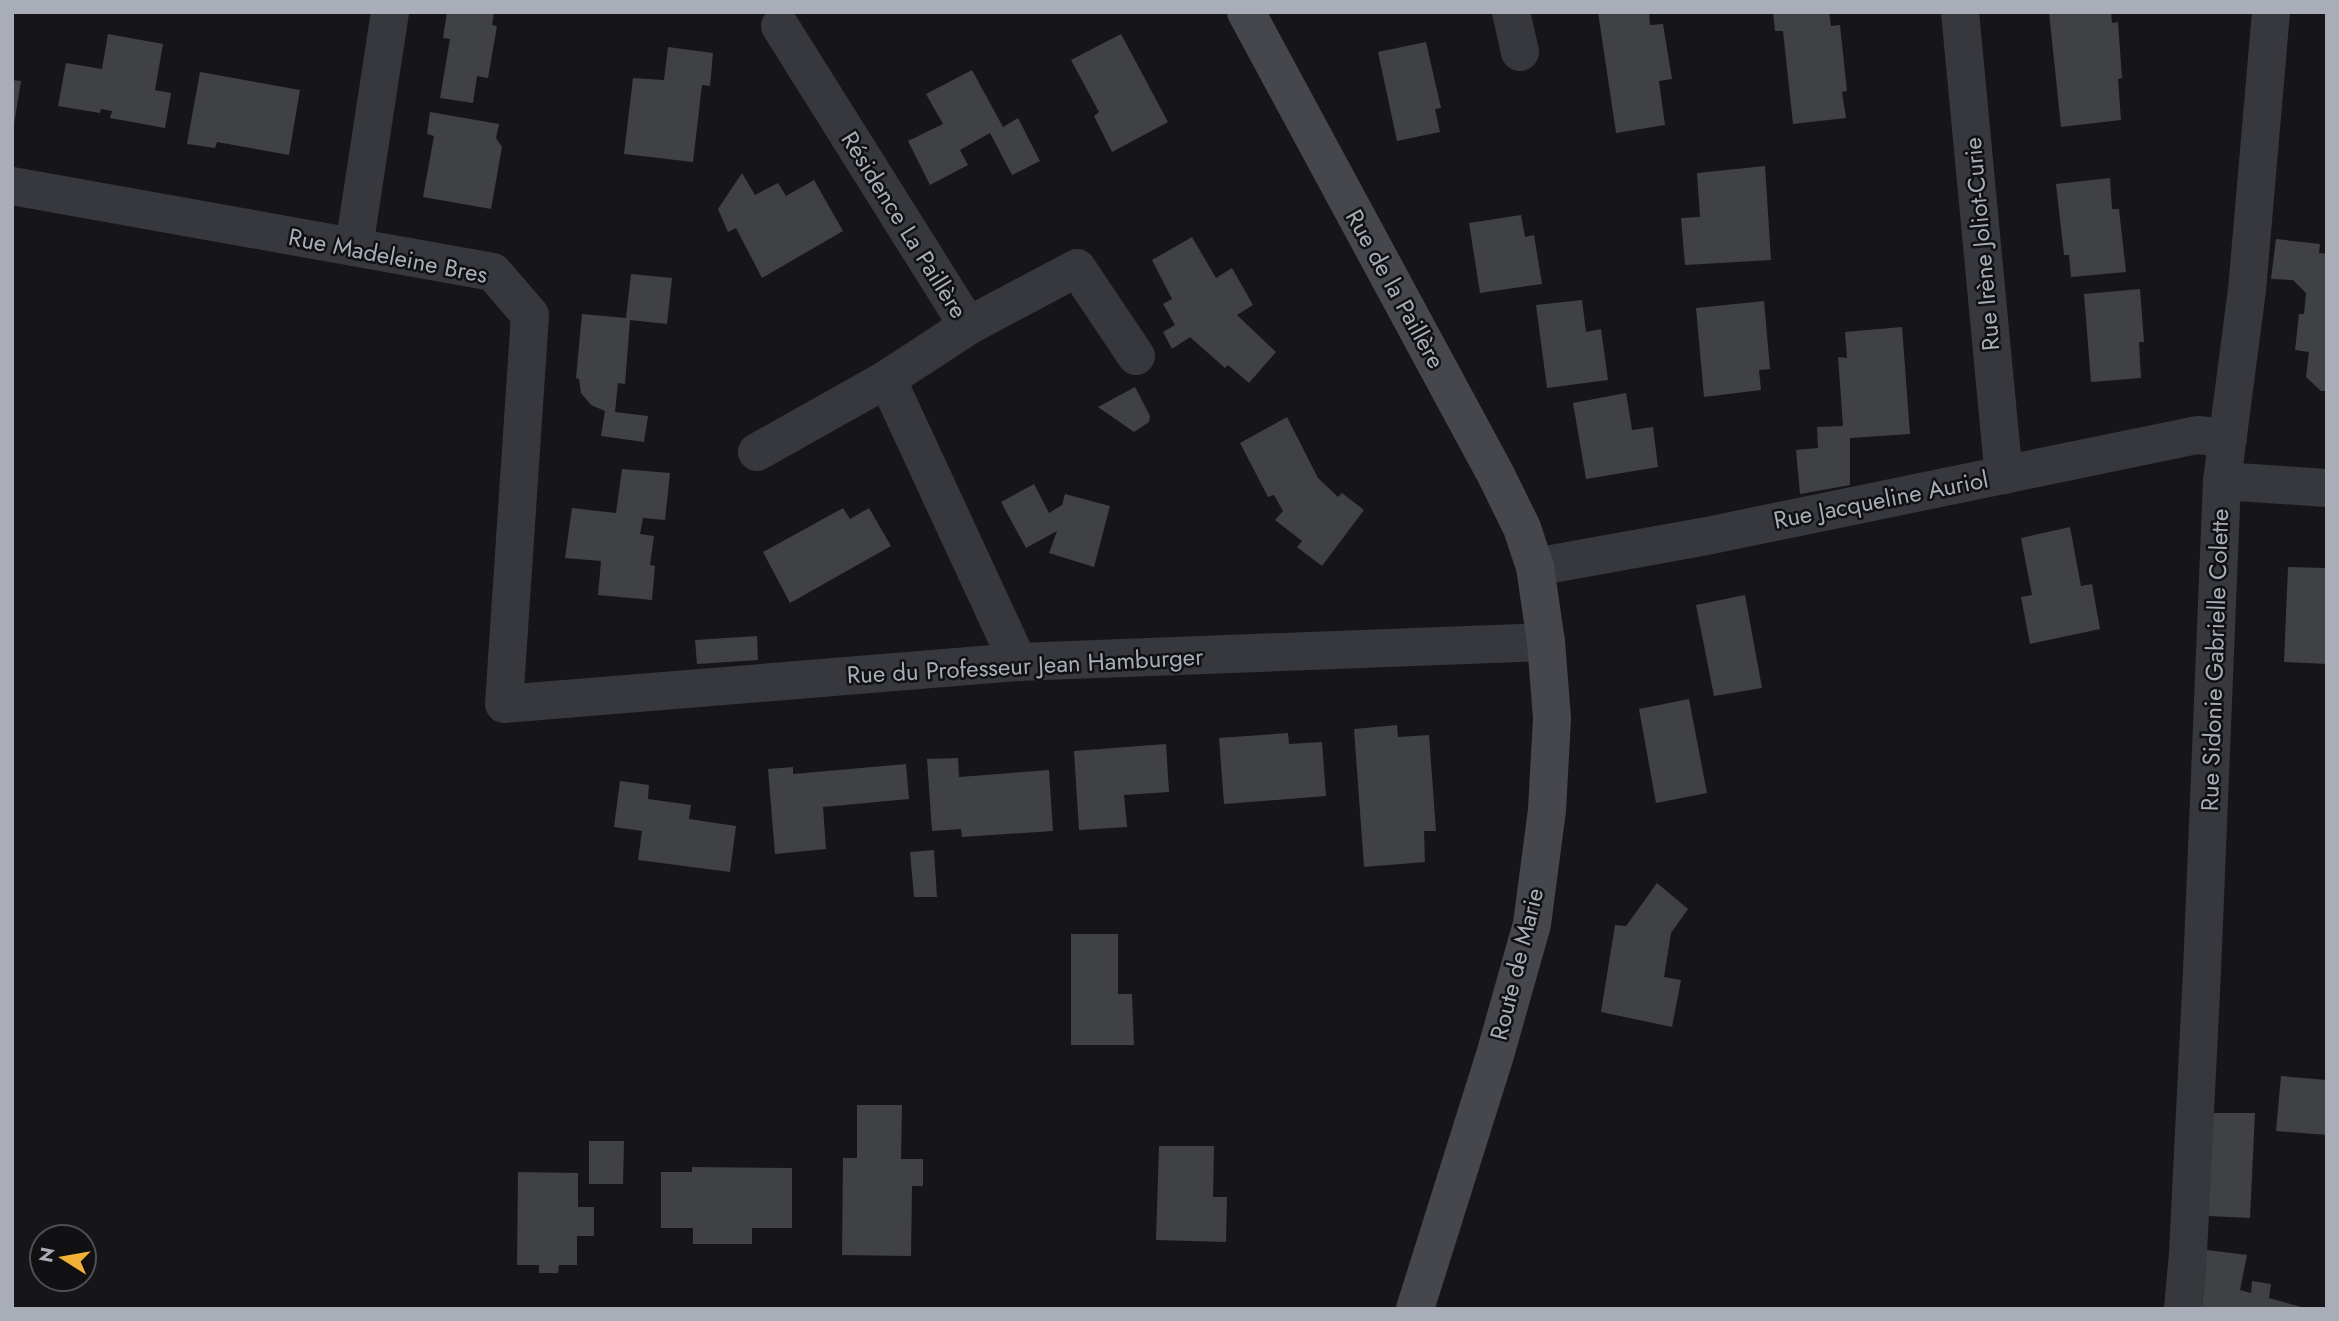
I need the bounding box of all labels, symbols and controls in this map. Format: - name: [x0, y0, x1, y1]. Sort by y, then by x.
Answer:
- street label: Résidence La Paillère: [833, 124, 976, 325]
- street label: Rue Irène Joliot-Curie: [1955, 136, 2008, 352]
- street label: Rue de la Paillère: [1337, 203, 1454, 375]
- street label: Rue Madeleine Bres: [286, 219, 491, 292]
- street label: Rue Jacqueline Auriol: [1771, 462, 1991, 537]
- street label: Rue Sidonie Gabrielle Colette: [2192, 508, 2237, 812]
- street label: Rue du Professeur Jean Hamburger: [846, 639, 1205, 692]
- street label: Route de Marie: [1481, 884, 1552, 1044]
- north arrow: [28, 1223, 98, 1293]
- text: N: [32, 1245, 61, 1265]

